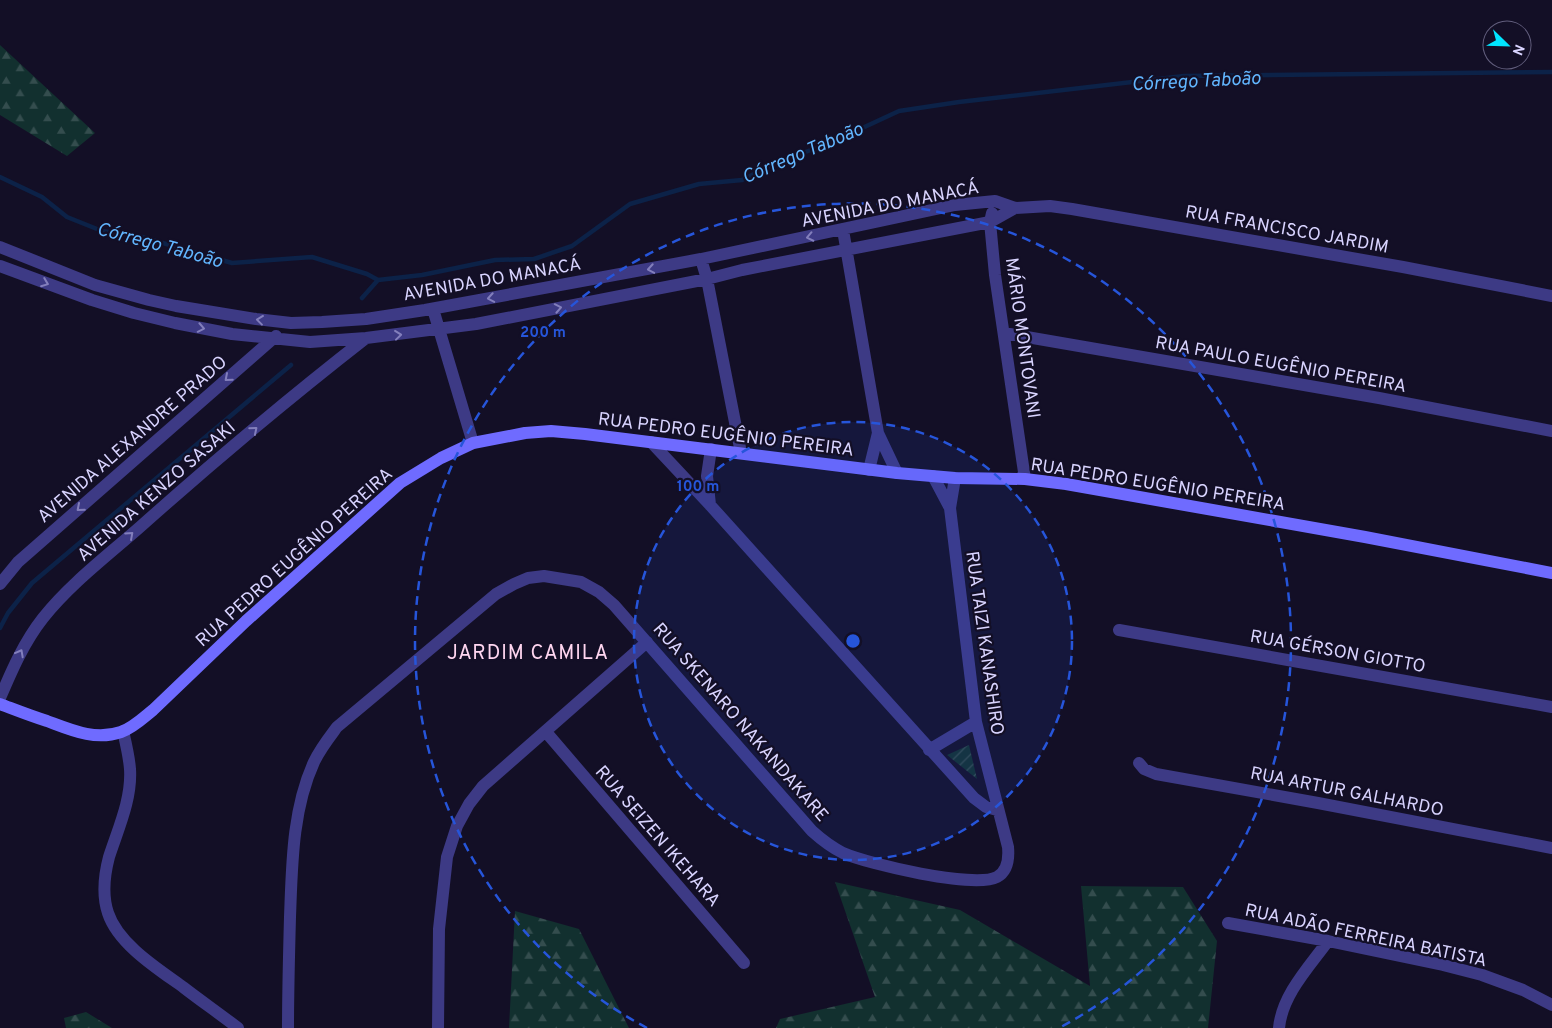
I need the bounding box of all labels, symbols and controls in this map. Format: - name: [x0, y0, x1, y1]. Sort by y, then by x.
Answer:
- north arrow: [1482, 20, 1532, 70]
- text: N: [1508, 42, 1527, 57]
- water label: Córrego Taboão: [1131, 67, 1262, 97]
- water label: Córrego Taboão: [739, 117, 868, 190]
- street label: AVENIDA DO MANACÁ: [799, 175, 981, 234]
- street label: RUA FRANCISCO JARDIM: [1183, 201, 1390, 260]
- water label: Córrego Taboão: [94, 218, 226, 274]
- one-way arrow: [806, 231, 814, 242]
- street label: AVENIDA DO MANACÁ: [401, 252, 583, 307]
- street label: MÁRIO MONTOVANI: [999, 256, 1046, 420]
- one-way arrow: [646, 263, 655, 273]
- one-way arrow: [41, 277, 49, 287]
- one-way arrow: [486, 292, 495, 302]
- one-way arrow: [553, 304, 562, 314]
- one-way arrow: [256, 315, 264, 326]
- one-way arrow: [197, 322, 206, 333]
- text: 200 m: [520, 324, 566, 343]
- one-way arrow: [394, 329, 402, 340]
- street label: RUA PAULO EUGÊNIO PEREIRA: [1153, 330, 1409, 399]
- street label: AVENIDA ALEXANDRE PRADO: [33, 351, 233, 529]
- one-way arrow: [225, 372, 234, 381]
- street label: RUA PEDRO EUGÊNIO PEREIRA: [597, 406, 855, 463]
- street label: AVENIDA KENZO SASAKI: [73, 417, 241, 567]
- one-way arrow: [248, 426, 257, 435]
- street label: RUA PEDRO EUGÊNIO PEREIRA: [1029, 452, 1287, 517]
- street label: RUA PEDRO EUGÊNIO PEREIRA: [190, 462, 398, 653]
- text: 100 m: [677, 478, 719, 497]
- one-way arrow: [76, 503, 85, 512]
- one-way arrow: [125, 532, 134, 541]
- street label: RUA TAIZI KANASHIRO: [959, 550, 1008, 737]
- street label: RUA SKENARO NAKANDAKARE: [647, 619, 833, 827]
- street label: RUA GÉRSON GIOTTO: [1248, 624, 1428, 679]
- centre of rings: [844, 632, 862, 650]
- district label: JARDIM CAMILA: [447, 641, 609, 667]
- one-way arrow: [14, 650, 24, 659]
- street label: RUA SEIZEN IKEHARA: [589, 762, 725, 912]
- street label: RUA ARTUR GALHARDO: [1248, 762, 1445, 823]
- street label: RUA ADÃO FERREIRA BATISTA: [1243, 898, 1489, 973]

